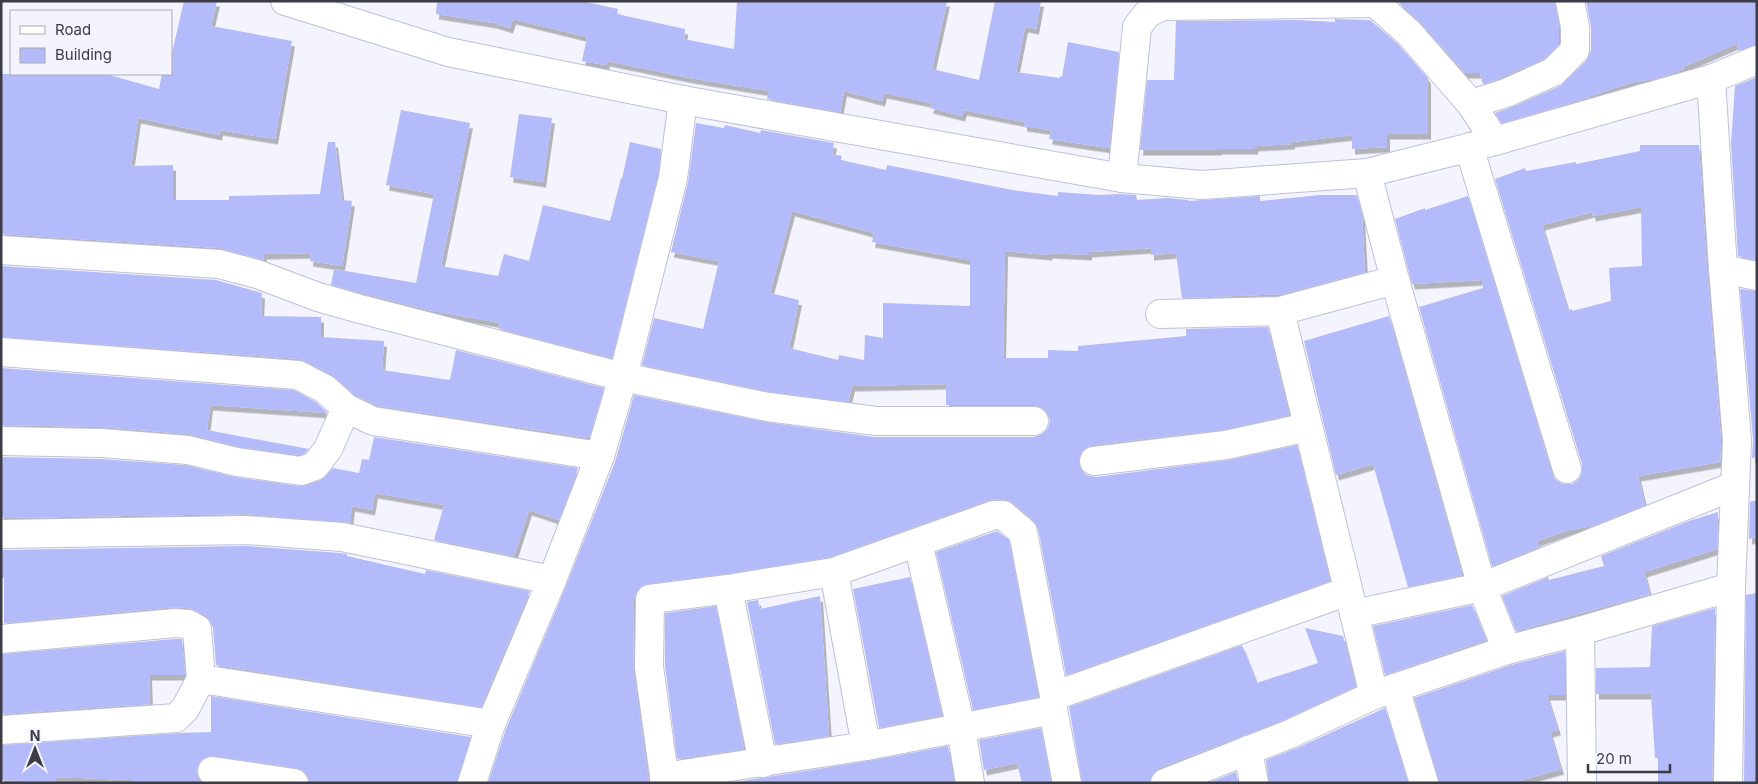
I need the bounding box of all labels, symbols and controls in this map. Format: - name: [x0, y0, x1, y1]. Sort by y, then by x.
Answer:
- legend: [10, 10, 172, 75]
- text: Road: [55, 20, 91, 39]
- text: Building: [55, 45, 112, 64]
- north arrow: [10, 724, 60, 774]
- text: N: [30, 727, 40, 744]
- scale bar: [1588, 742, 1670, 774]
- text: 20 m: [1596, 749, 1632, 768]

